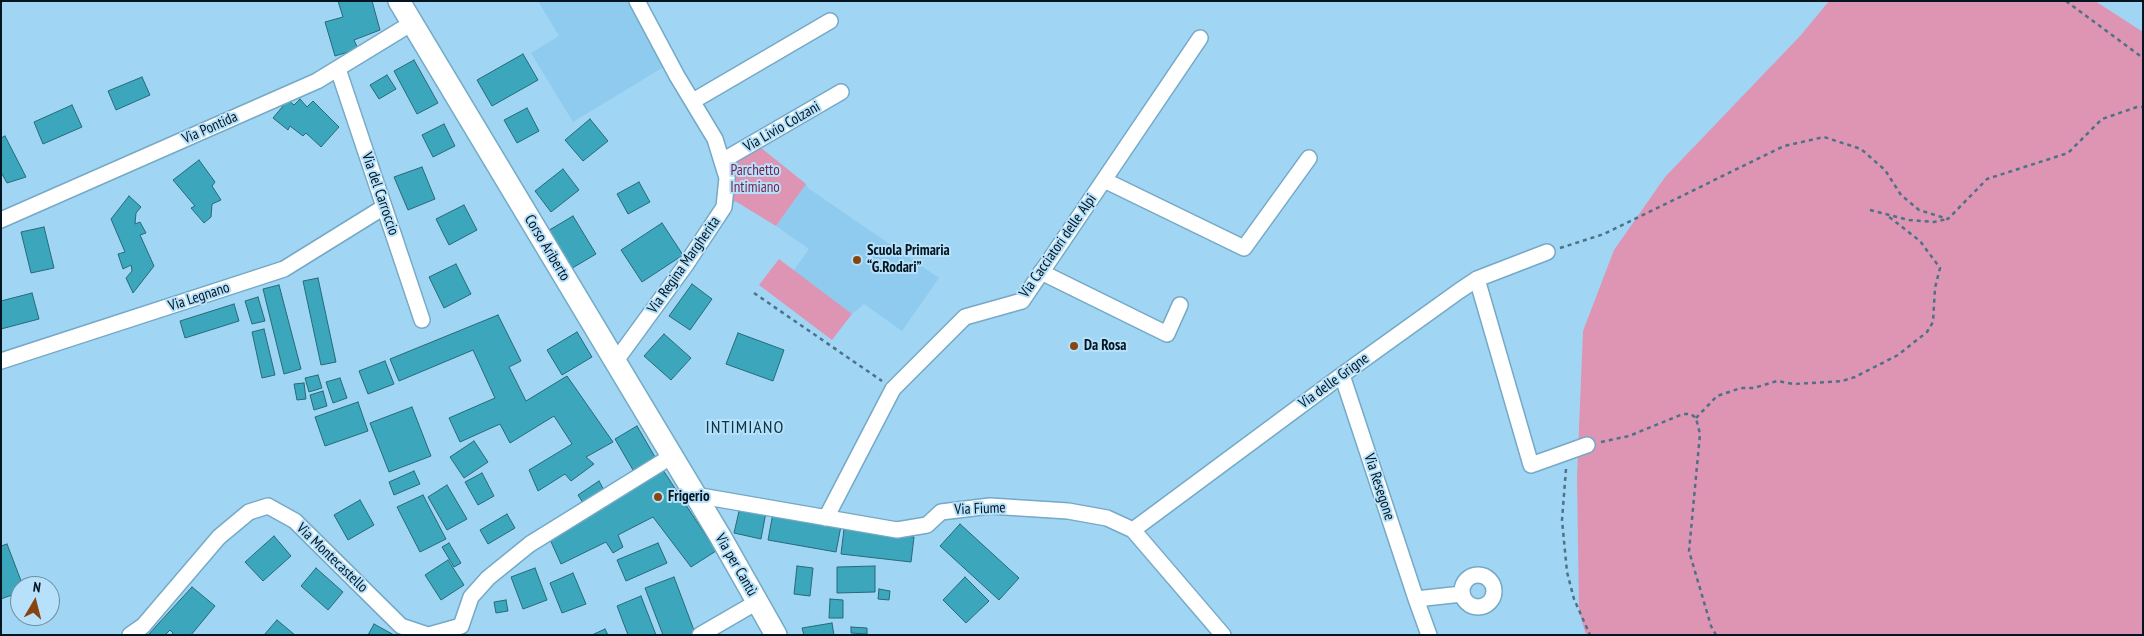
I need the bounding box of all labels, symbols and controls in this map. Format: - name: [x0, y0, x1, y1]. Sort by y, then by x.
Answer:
- street label: Via Livio Colzani: [741, 98, 823, 156]
- street label: Via Pontida: [180, 108, 240, 148]
- street label: Via del Carroccio: [357, 150, 403, 238]
- park label: Parchetto Intimiano: [730, 162, 780, 197]
- street label: Via Cacciatori delle Alpi: [1016, 191, 1100, 301]
- street label: Corso Ariberto: [520, 212, 574, 284]
- street label: Via Regina Margherita: [644, 213, 724, 317]
- place label: Scuola Primaria “G.Rodari”: [867, 242, 950, 277]
- marker: Scuola Primaria “G.Rodari”: [851, 254, 863, 266]
- street label: Via Legnano: [166, 279, 232, 315]
- place label: Da Rosa: [1084, 337, 1126, 355]
- marker: Da Rosa: [1068, 340, 1080, 352]
- street label: Via delle Grigne: [1295, 349, 1373, 413]
- district label: INTIMIANO: [704, 417, 786, 439]
- street label: Via Resegone: [1360, 451, 1398, 523]
- place label: Frigerio: [668, 488, 710, 506]
- marker: Frigerio: [652, 491, 664, 503]
- street label: Via Fiume: [954, 499, 1006, 519]
- street label: Via Montecastello: [293, 520, 371, 596]
- street label: Via per Cantù: [711, 530, 761, 600]
- north arrow: [10, 576, 60, 626]
- text: N: [32, 578, 42, 597]

